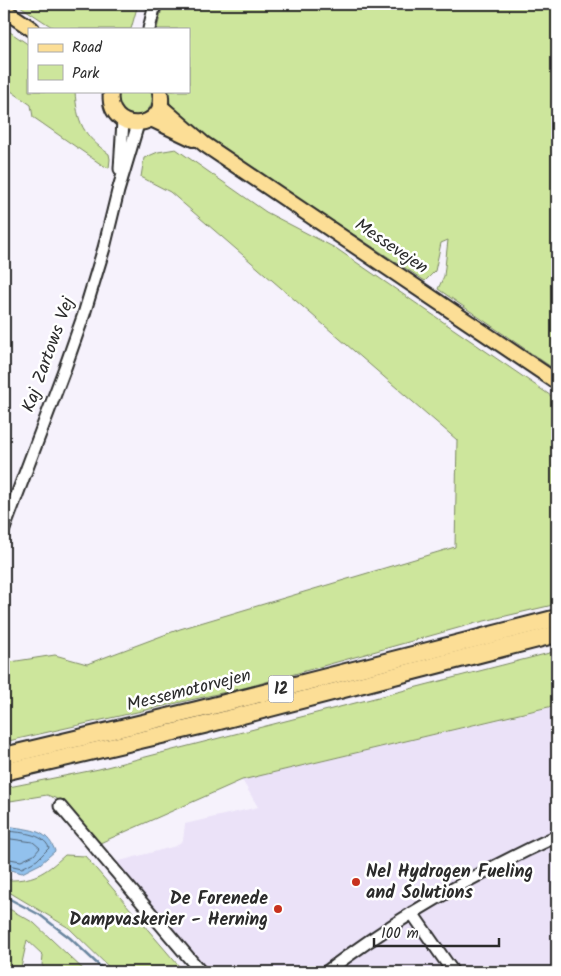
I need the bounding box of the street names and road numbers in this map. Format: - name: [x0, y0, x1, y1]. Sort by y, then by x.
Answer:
- street label: Messevejen: [348, 212, 434, 282]
- street label: Kaj Zartows Vej: [15, 292, 84, 417]
- street label: Messemotorvejen: [124, 662, 254, 720]
- road number: 12: [268, 676, 294, 702]

